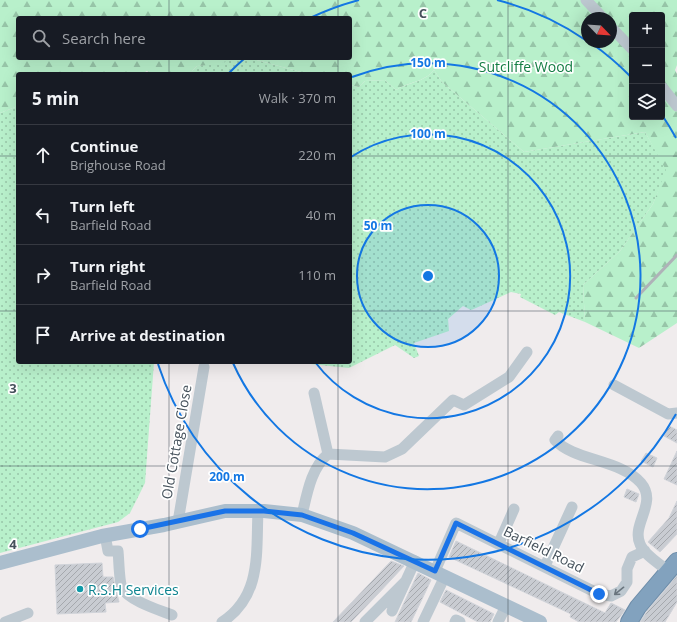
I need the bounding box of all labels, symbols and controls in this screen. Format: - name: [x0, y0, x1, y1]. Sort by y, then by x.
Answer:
- text: C: [419, 4, 427, 22]
- north arrow: [581, 12, 617, 48]
- map controls: [629, 12, 665, 120]
- button: +: [629, 12, 665, 48]
- search box: [16, 16, 352, 60]
- icon: search: [30, 27, 52, 49]
- text: Search here: [62, 28, 146, 48]
- button: −: [629, 48, 665, 84]
- text: 150 m: [410, 54, 446, 71]
- park label: Sutcliffe Wood: [479, 57, 573, 76]
- button: layers: [629, 84, 665, 120]
- text: 5 min: [32, 87, 79, 110]
- text: Walk · 370 m: [259, 89, 336, 107]
- text: 100 m: [410, 125, 446, 142]
- text: Continue: [70, 136, 138, 156]
- icon: ahead: [32, 144, 54, 166]
- text: 220 m: [298, 146, 336, 164]
- text: Brighouse Road: [70, 156, 166, 174]
- text: Turn left: [70, 196, 135, 216]
- icon: left: [32, 204, 54, 226]
- text: 40 m: [306, 206, 336, 224]
- text: Barfield Road: [70, 216, 152, 234]
- text: 50 m: [364, 217, 392, 234]
- text: Turn right: [70, 256, 145, 276]
- icon: right: [32, 264, 54, 286]
- text: 110 m: [298, 266, 336, 284]
- centre of rings: [421, 269, 435, 283]
- text: Barfield Road: [70, 276, 152, 294]
- icon: arrive: [32, 324, 54, 346]
- text: Arrive at destination: [70, 325, 225, 345]
- text: 3: [9, 379, 17, 397]
- street label: Old Cottage Close: [157, 383, 195, 501]
- text: 200 m: [209, 468, 245, 485]
- route start: [131, 520, 149, 538]
- street label: Barfield Road: [500, 521, 588, 577]
- text: 4: [9, 535, 17, 553]
- place label: R.S.H Services: [88, 580, 179, 599]
- marker: R.S.H Services: [75, 584, 85, 594]
- route end: [590, 585, 608, 603]
- one-way arrow: [613, 587, 624, 595]

